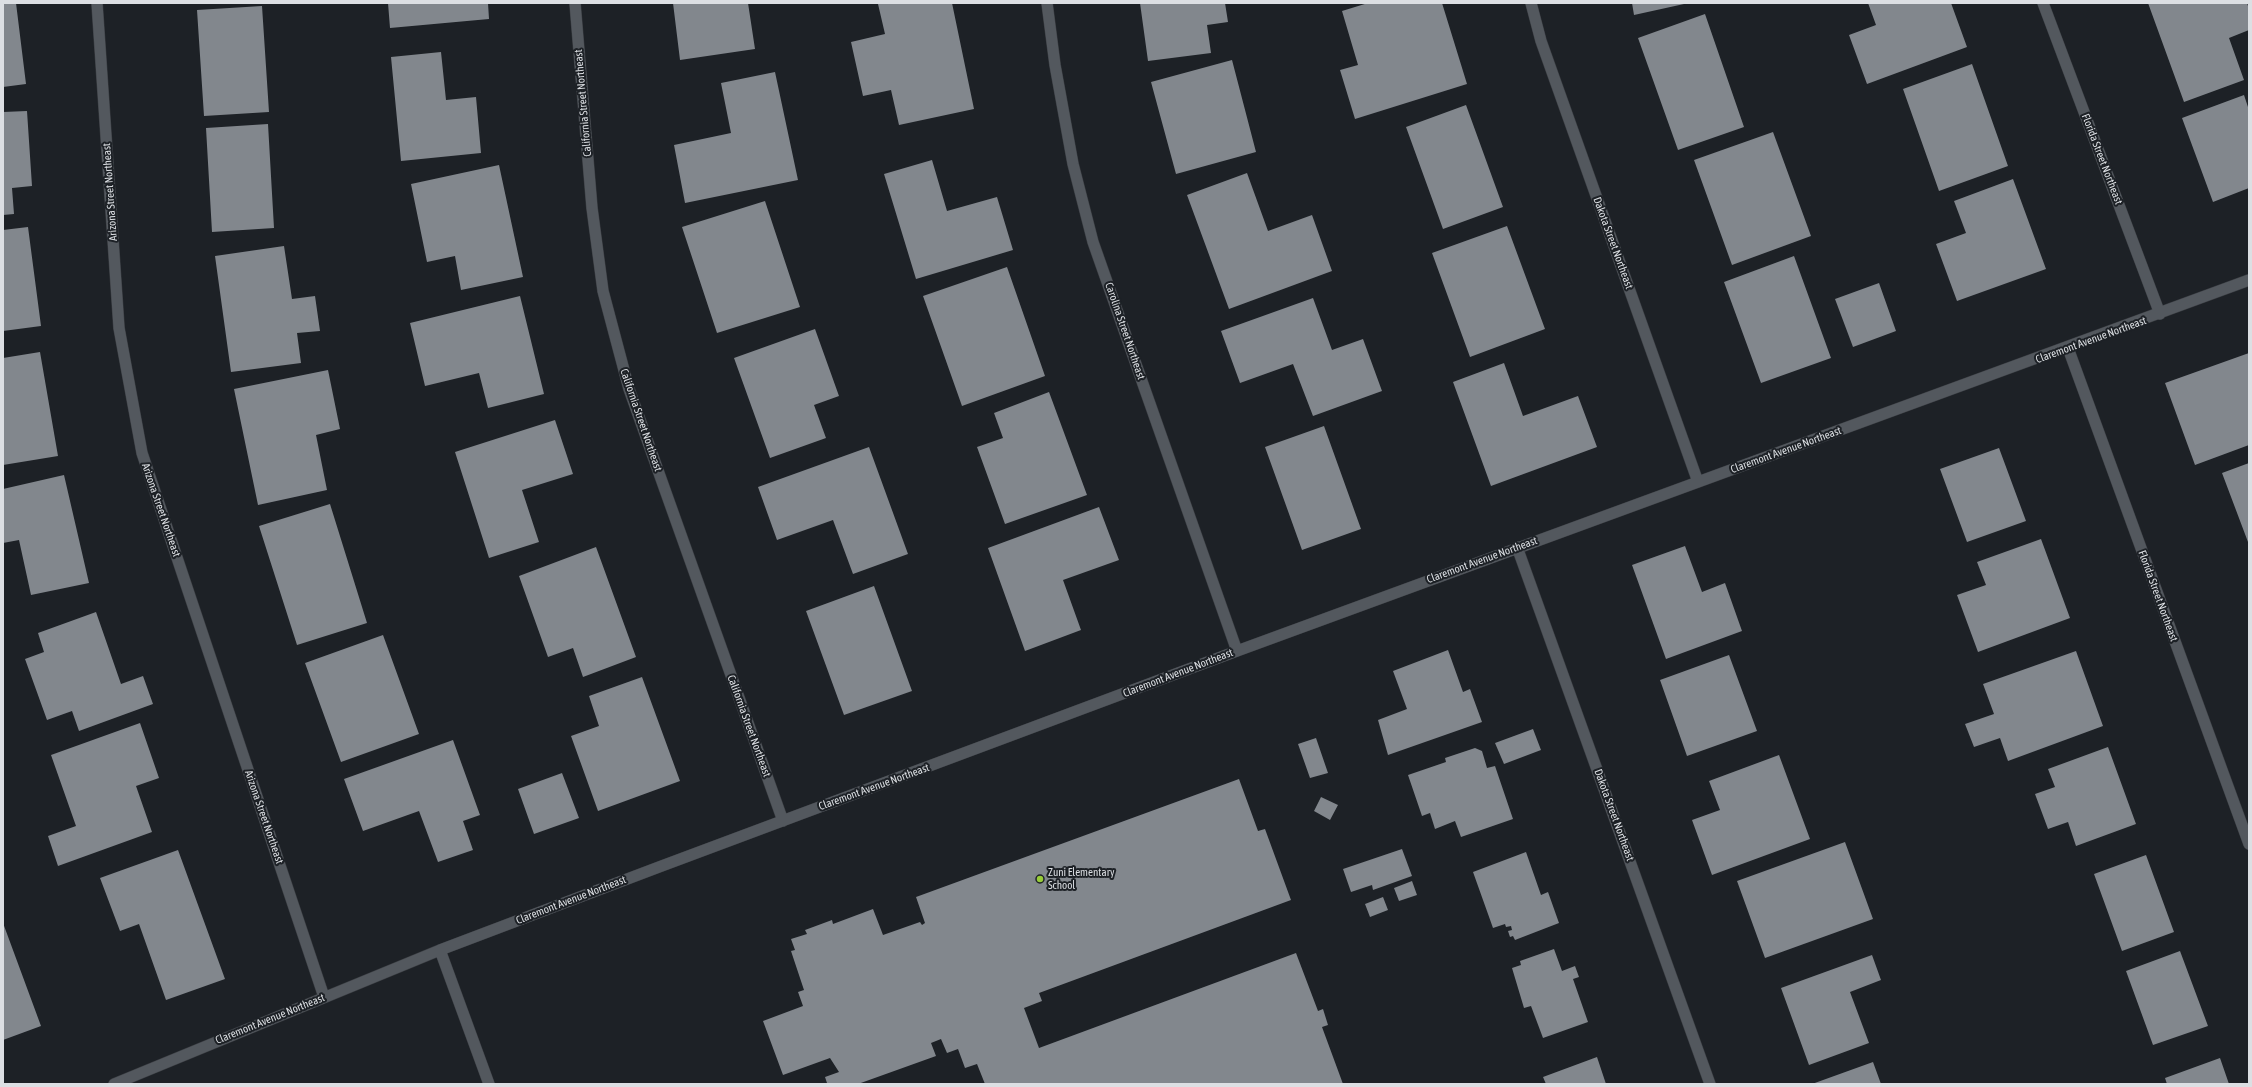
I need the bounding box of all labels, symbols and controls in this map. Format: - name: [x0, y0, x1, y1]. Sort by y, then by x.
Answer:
- street label: California Street Northeast: [572, 49, 594, 157]
- street label: Florida Street Northeast: [2079, 112, 2125, 206]
- street label: Arizona Street Northeast: [100, 143, 120, 241]
- street label: Dakota Street Northeast: [1590, 195, 1636, 291]
- street label: Carolina Street Northeast: [1102, 281, 1148, 381]
- street label: Claremont Avenue Northeast: [2034, 314, 2148, 366]
- street label: California Street Northeast: [617, 367, 665, 473]
- street label: Claremont Avenue Northeast: [1729, 424, 1843, 476]
- street label: Arizona Street Northeast: [139, 461, 183, 559]
- street label: Claremont Avenue Northeast: [1425, 534, 1539, 586]
- street label: Florida Street Northeast: [2135, 549, 2181, 643]
- street label: Claremont Avenue Northeast: [1121, 646, 1235, 700]
- street label: California Street Northeast: [724, 673, 774, 779]
- street label: Claremont Avenue Northeast: [817, 761, 931, 813]
- street label: Dakota Street Northeast: [1591, 767, 1637, 863]
- street label: Arizona Street Northeast: [242, 768, 286, 866]
- place label: Zuni Elementary School: [1048, 866, 1114, 892]
- street label: Claremont Avenue Northeast: [514, 873, 628, 927]
- marker: Zuni Elementary School: [1035, 874, 1045, 884]
- street label: Claremont Avenue Northeast: [213, 991, 327, 1047]

